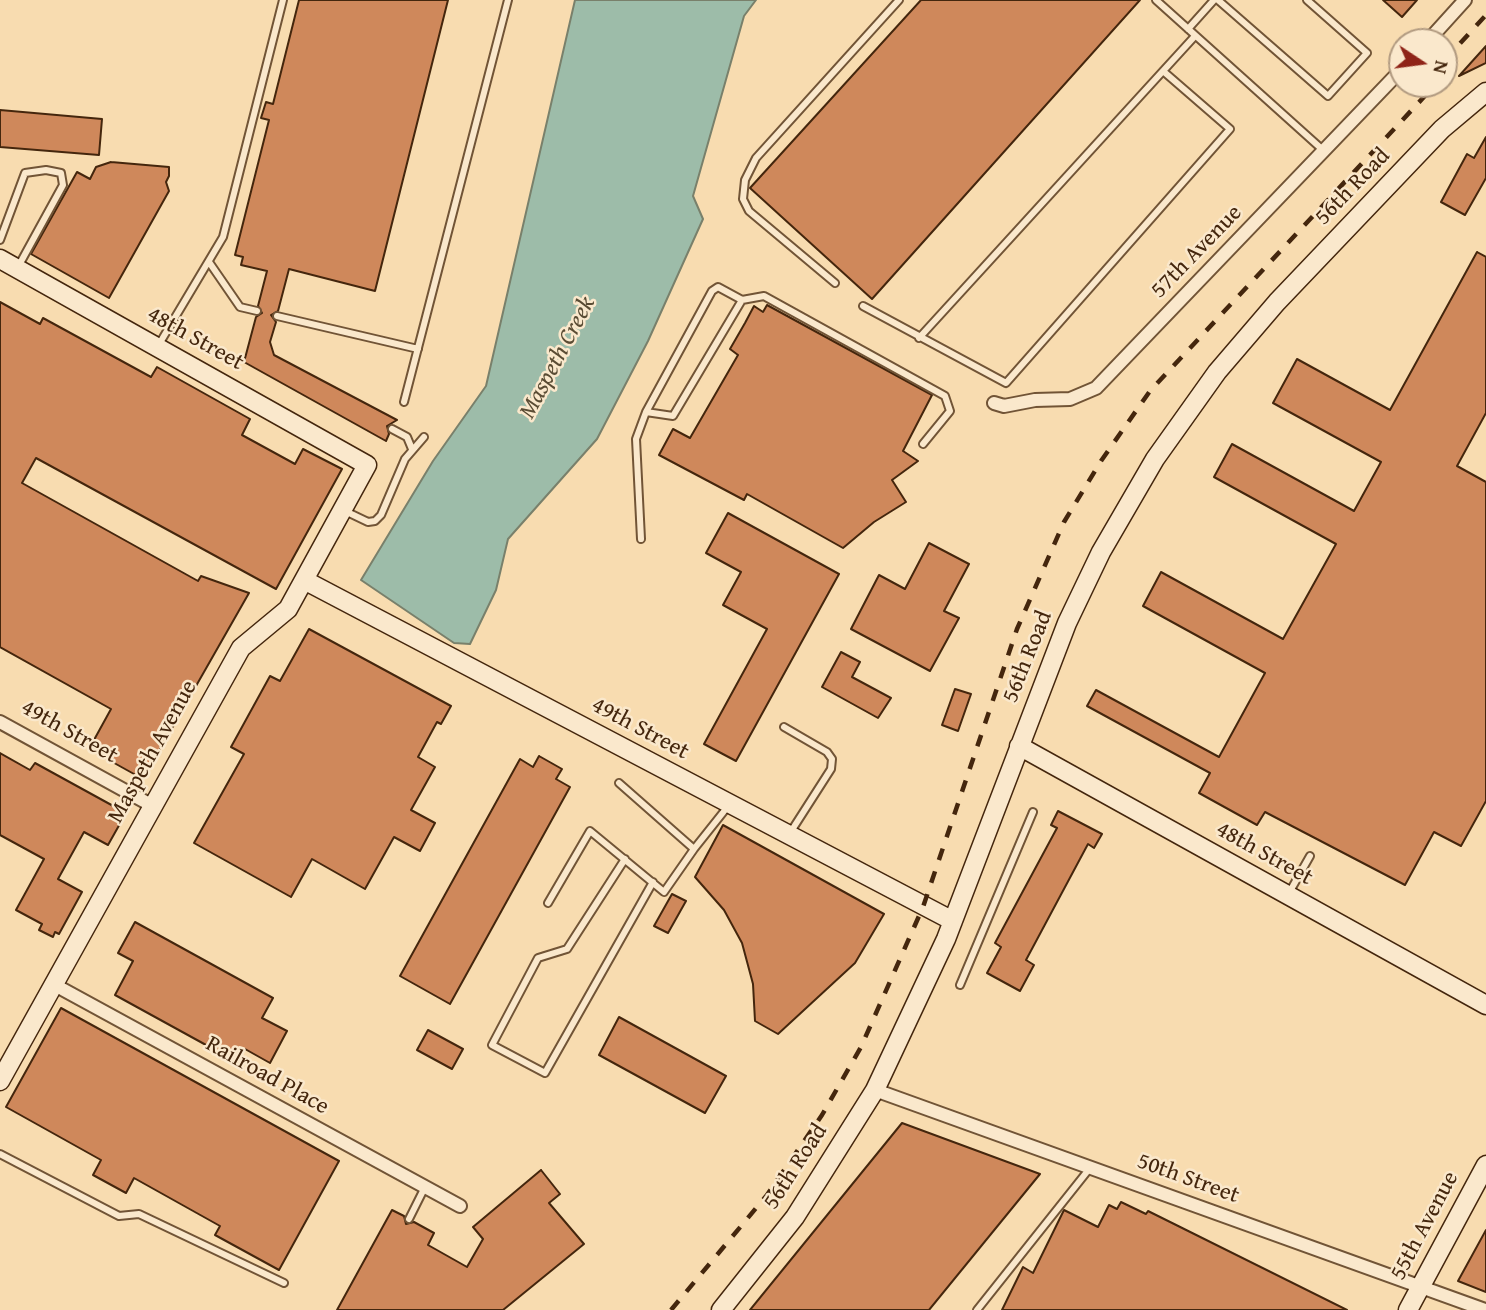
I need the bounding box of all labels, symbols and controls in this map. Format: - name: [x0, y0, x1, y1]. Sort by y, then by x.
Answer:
- north arrow: [1388, 28, 1458, 98]
- text: N: [1426, 58, 1457, 77]
- street label: 56th Road: [1310, 143, 1396, 231]
- street label: 57th Avenue: [1146, 200, 1248, 304]
- water label: Maspeth Creek: [514, 292, 602, 424]
- street label: 48th Street: [142, 301, 248, 377]
- street label: 56th Road: [997, 607, 1059, 707]
- street label: Maspeth Avenue: [102, 676, 204, 828]
- street label: 49th Street: [587, 692, 693, 766]
- street label: 49th Street: [16, 694, 122, 770]
- street label: 48th Street: [1211, 816, 1317, 892]
- street label: Railroad Place: [200, 1031, 334, 1121]
- street label: 56th Road: [758, 1119, 834, 1215]
- street label: 50th Street: [1133, 1148, 1243, 1210]
- street label: 55th Avenue: [1385, 1167, 1465, 1285]

